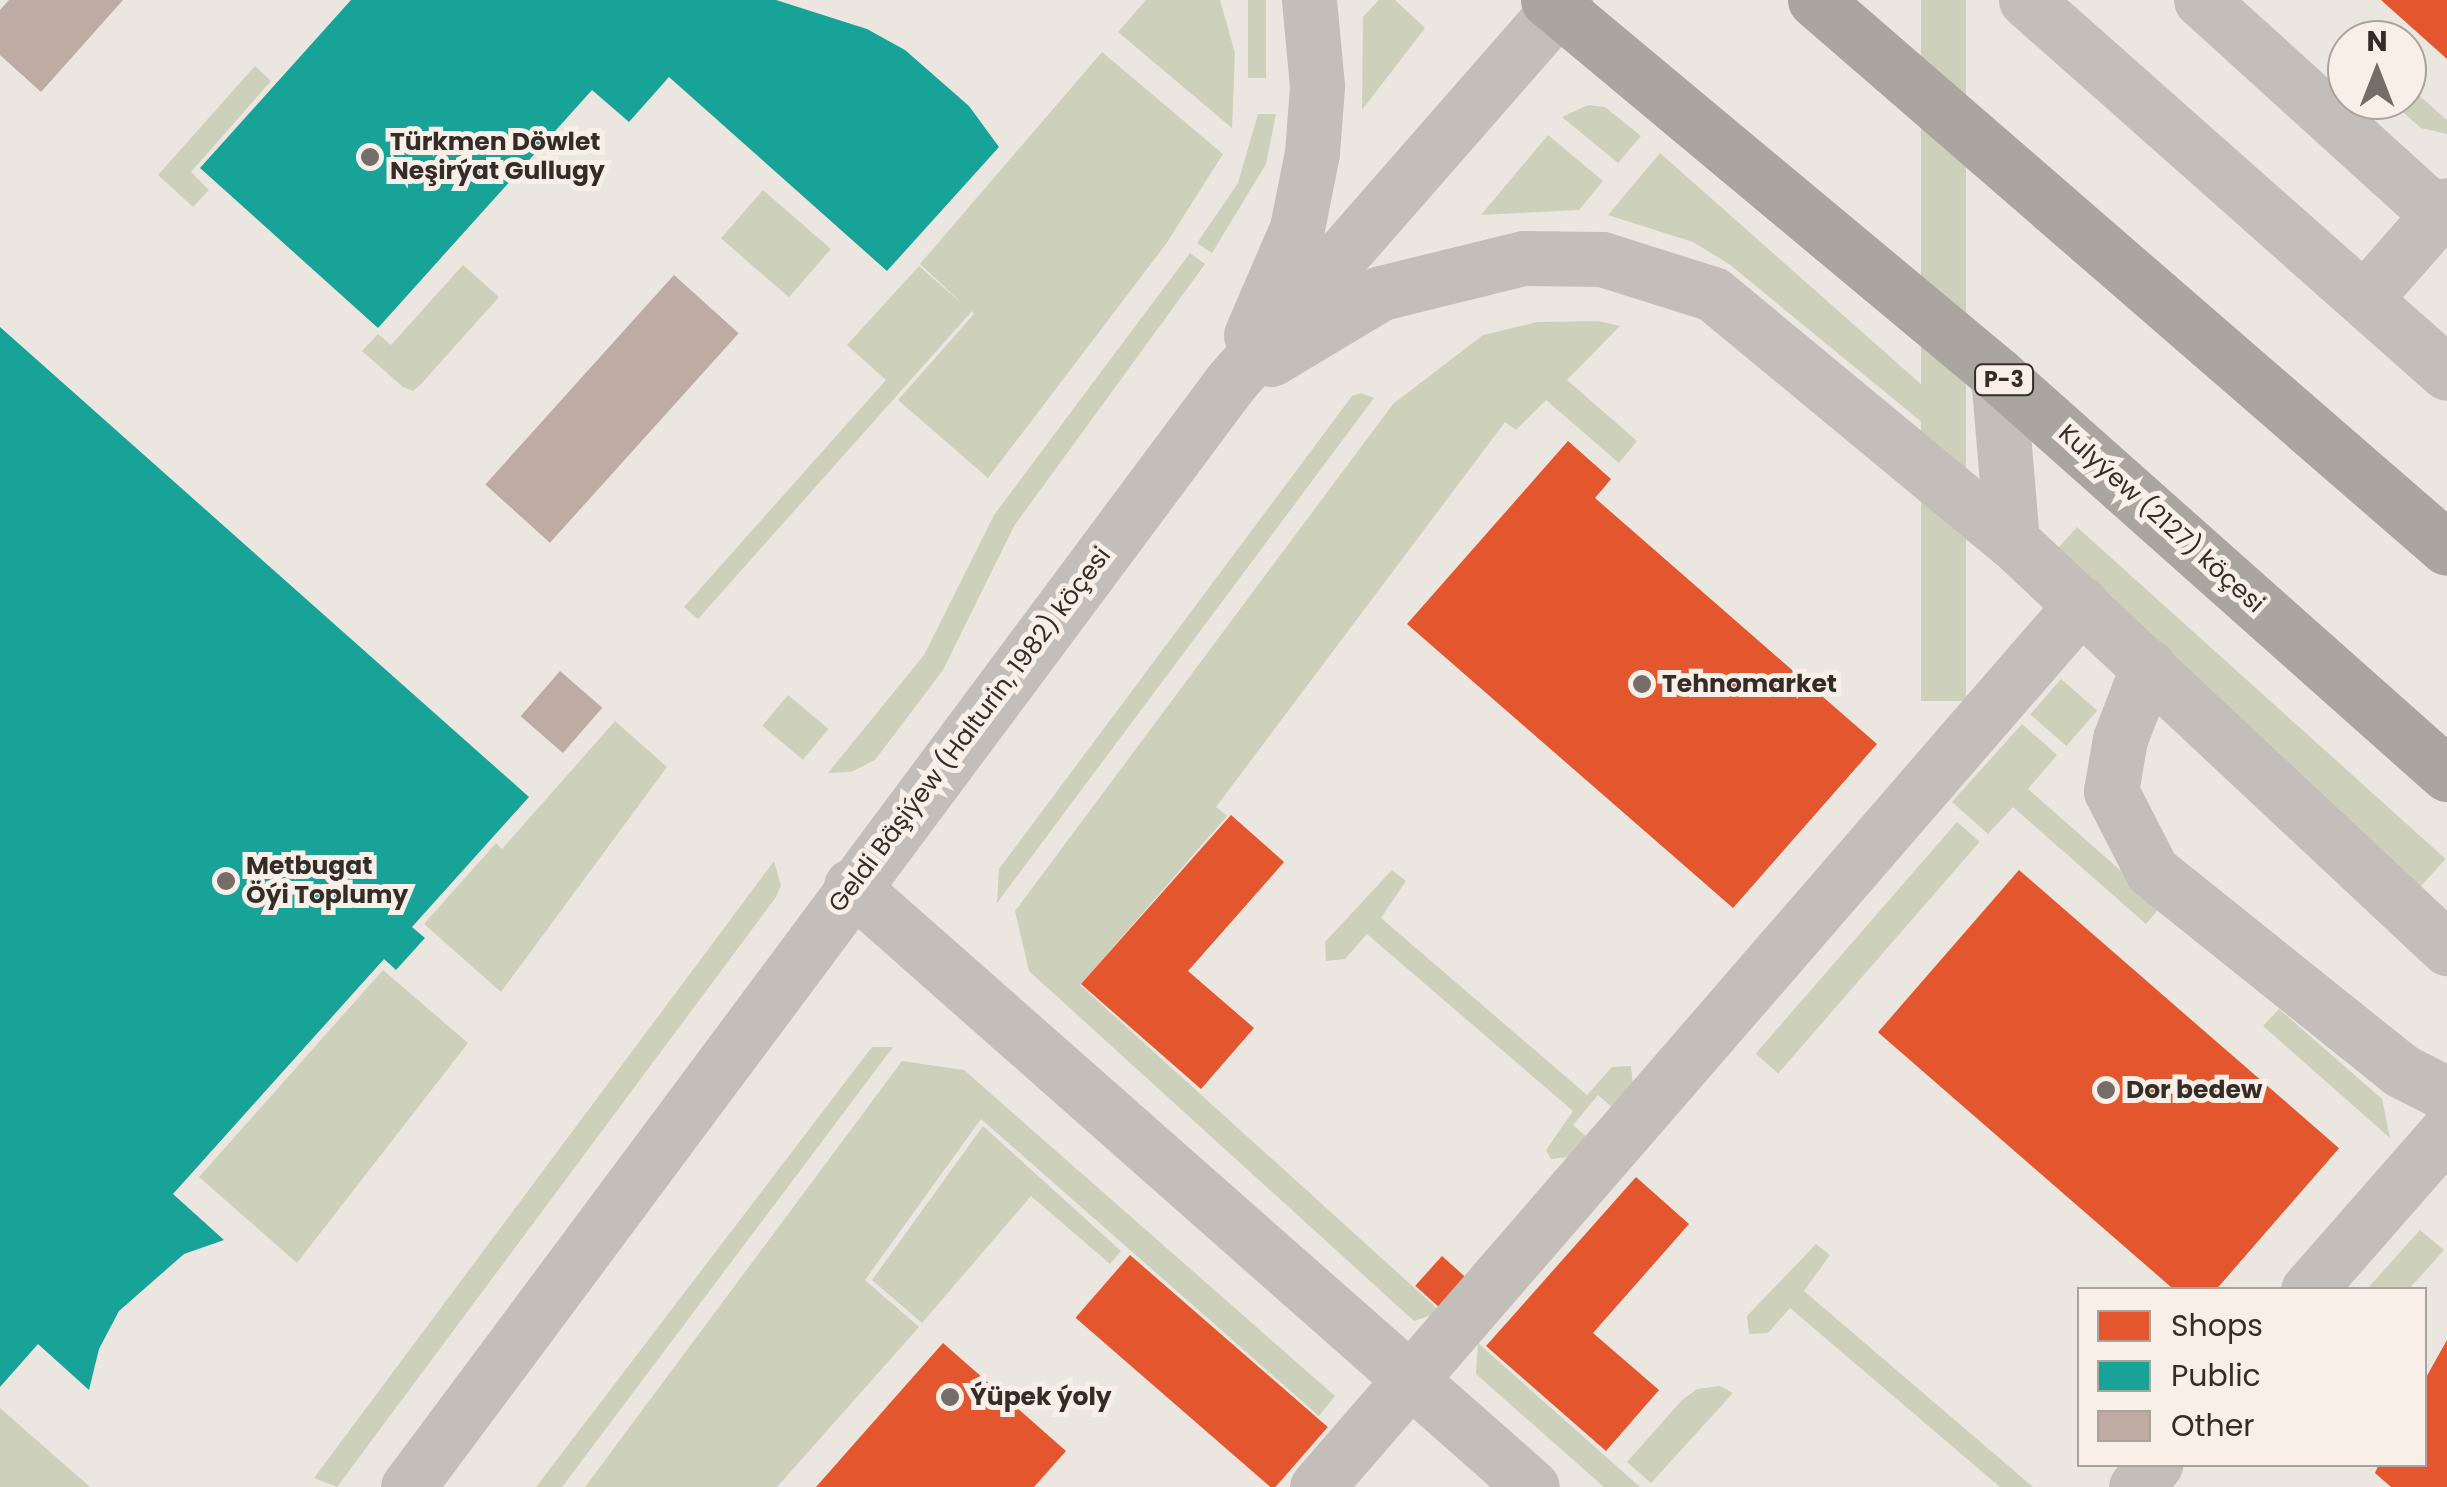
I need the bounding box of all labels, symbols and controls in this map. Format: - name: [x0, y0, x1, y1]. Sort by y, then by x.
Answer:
- north arrow: [2327, 20, 2427, 120]
- text: N: [2366, 22, 2388, 61]
- place label: Türkmen Döwlet Neşirýat Gullugy: [390, 128, 605, 187]
- marker: Türkmen Döwlet Neşirýat Gullugy: [359, 146, 381, 168]
- road number: P-3: [1974, 363, 2034, 397]
- street label: Kulyýew (2127) köçesi: [2052, 419, 2270, 619]
- street label: Geldi Bäşiýew (Halturin, 1982) köçesi: [823, 541, 1117, 919]
- place label: Tehnomarket: [1662, 669, 1837, 699]
- marker: Tehnomarket: [1631, 673, 1653, 695]
- place label: Metbugat Öýi Toplumy: [246, 852, 408, 911]
- marker: Metbugat Öýi Toplumy: [215, 870, 237, 892]
- place label: Dor bedew: [2126, 1075, 2262, 1105]
- marker: Dor bedew: [2095, 1079, 2117, 1101]
- legend: [2077, 1287, 2427, 1467]
- text: Shops: [2171, 1304, 2263, 1347]
- text: Public: [2171, 1354, 2261, 1397]
- place label: Ýüpek ýoly: [970, 1382, 1112, 1412]
- marker: Ýüpek ýoly: [939, 1386, 961, 1408]
- text: Other: [2171, 1404, 2255, 1447]

